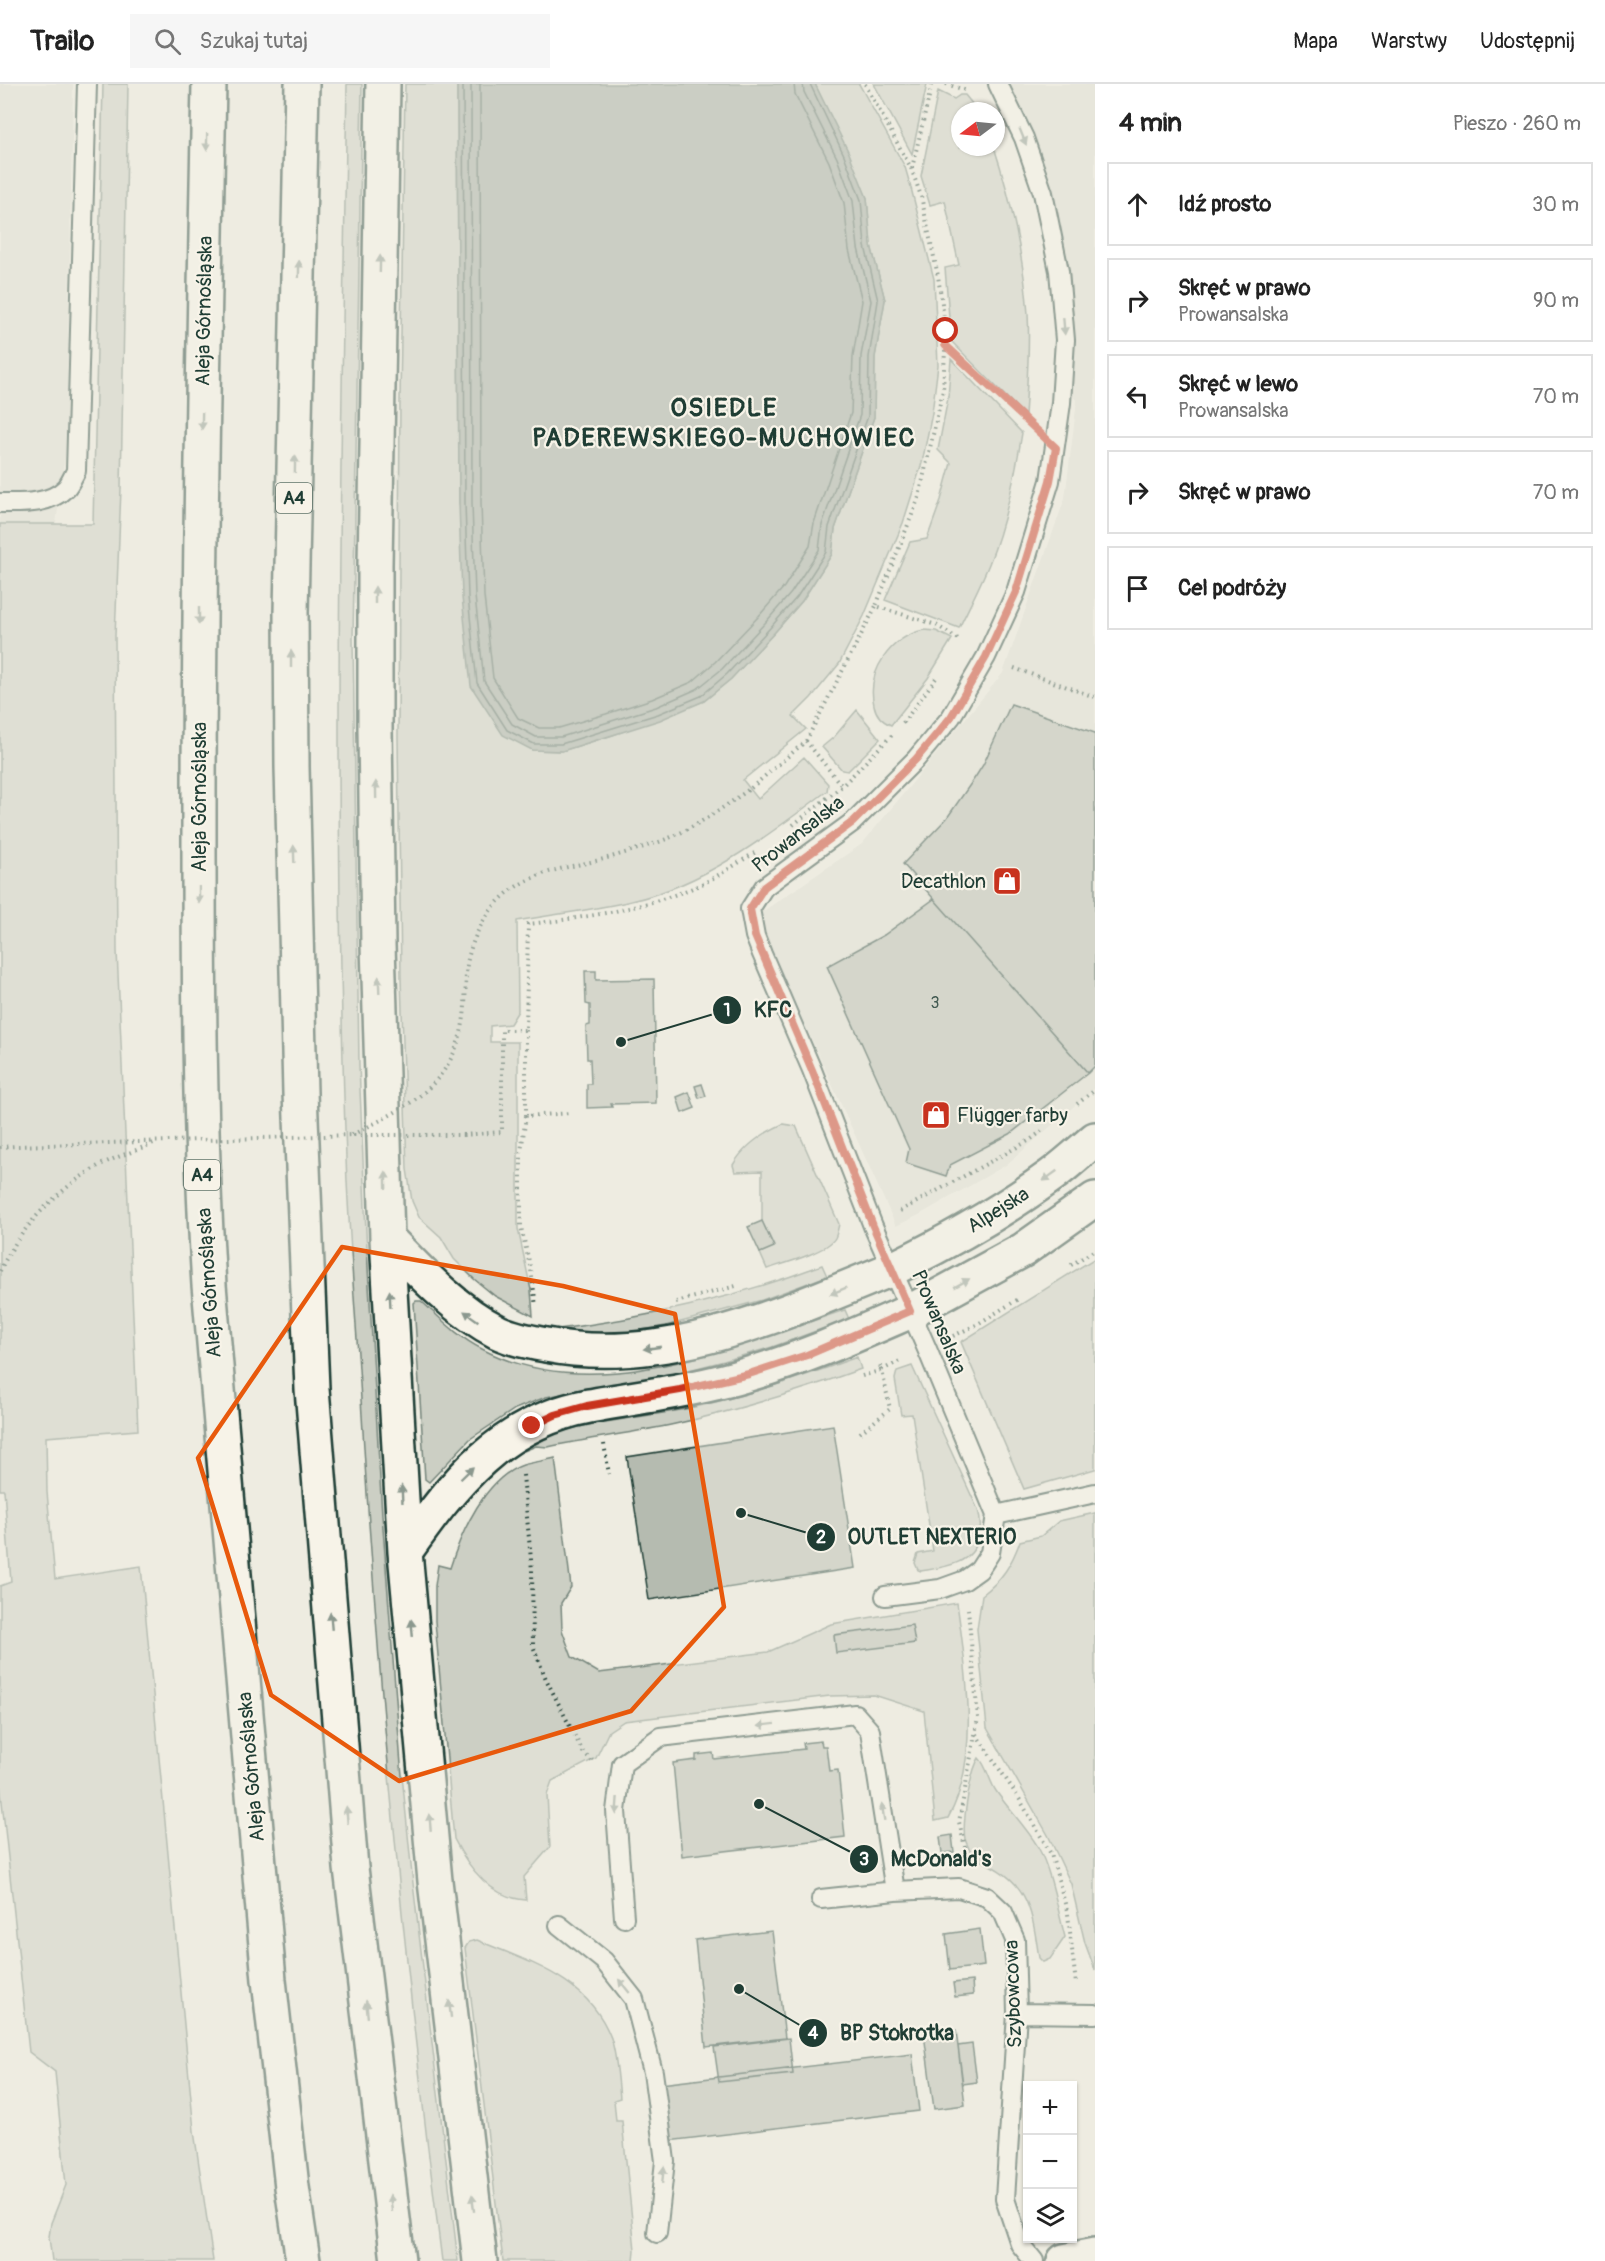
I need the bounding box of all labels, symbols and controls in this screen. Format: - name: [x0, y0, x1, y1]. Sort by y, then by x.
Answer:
- search box: [130, 14, 550, 68]
- text: Trailo: [30, 24, 94, 59]
- icon: search: [151, 25, 184, 58]
- text: Szukaj tutaj: [199, 27, 308, 55]
- text: Mapa: [1293, 28, 1338, 55]
- text: Warstwy: [1371, 28, 1447, 55]
- text: Udostępnij: [1480, 28, 1575, 55]
- north arrow: [951, 102, 1005, 156]
- text: 4 min: [1119, 107, 1182, 139]
- text: Pieszo · 260 m: [1453, 111, 1581, 136]
- one-way arrow: [1018, 128, 1028, 146]
- one-way arrow: [203, 133, 212, 152]
- icon: ahead: [1121, 188, 1154, 221]
- text: Idź prosto: [1178, 190, 1271, 218]
- text: 30 m: [1532, 192, 1579, 217]
- street label: Aleja Górnośląska: [190, 236, 218, 386]
- one-way arrow: [375, 255, 385, 274]
- one-way arrow: [294, 260, 304, 279]
- text: Skręć w prawo: [1178, 274, 1311, 302]
- icon: right: [1121, 284, 1154, 317]
- text: 90 m: [1533, 288, 1579, 313]
- text: Prowansalska: [1178, 302, 1289, 327]
- route start: [932, 317, 958, 343]
- one-way arrow: [1059, 317, 1069, 336]
- text: Skręć w lewo: [1178, 370, 1298, 398]
- icon: left: [1121, 380, 1154, 413]
- text: 70 m: [1533, 384, 1579, 409]
- district label: OSIEDLE PADEREWSKIEGO-MUCHOWIEC: [532, 392, 916, 454]
- text: Prowansalska: [1178, 398, 1289, 423]
- one-way arrow: [197, 412, 206, 431]
- one-way arrow: [290, 455, 299, 474]
- icon: right: [1121, 476, 1154, 509]
- text: Skręć w prawo: [1178, 478, 1311, 506]
- text: 70 m: [1533, 480, 1579, 505]
- road number: A4: [276, 483, 312, 513]
- icon: arrive: [1121, 572, 1154, 605]
- text: Cel podróży: [1178, 574, 1286, 602]
- one-way arrow: [370, 586, 380, 605]
- one-way arrow: [194, 607, 204, 626]
- one-way arrow: [286, 650, 296, 669]
- street label: Aleja Górnośląska: [187, 722, 212, 872]
- one-way arrow: [371, 781, 381, 800]
- street label: Prowansalska: [747, 790, 849, 878]
- one-way arrow: [289, 845, 299, 864]
- shop icon: Decathlon: [991, 865, 1023, 897]
- place label: Decathlon: [901, 869, 986, 894]
- one-way arrow: [194, 886, 204, 905]
- one-way arrow: [374, 976, 384, 995]
- callout: KFC: [712, 990, 804, 1029]
- house number: 3: [931, 993, 940, 1013]
- text: KFC: [754, 997, 792, 1024]
- text: 1: [723, 999, 731, 1022]
- shop icon: Flügger farby: [920, 1099, 952, 1131]
- place label: Flügger farby: [957, 1103, 1068, 1128]
- road number: A4: [184, 1160, 220, 1190]
- one-way arrow: [381, 1170, 390, 1189]
- one-way arrow: [1042, 1170, 1058, 1182]
- street label: Alpejska: [962, 1181, 1034, 1239]
- street label: Aleja Górnośląska: [191, 1207, 227, 1359]
- street label: Prowansalska: [906, 1266, 972, 1378]
- one-way arrow: [954, 1278, 971, 1288]
- one-way arrow: [829, 1287, 847, 1296]
- one-way arrow: [386, 1290, 395, 1309]
- one-way arrow: [463, 1310, 480, 1321]
- one-way arrow: [642, 1343, 661, 1352]
- route end: [518, 1412, 544, 1438]
- one-way arrow: [459, 1466, 474, 1480]
- one-way arrow: [397, 1484, 406, 1503]
- callout: OUTLET NEXTERIO: [806, 1517, 1028, 1556]
- text: OUTLET NEXTERIO: [848, 1524, 1016, 1551]
- text: 2: [816, 1526, 826, 1549]
- one-way arrow: [326, 1612, 335, 1631]
- one-way arrow: [407, 1619, 417, 1638]
- street label: Aleja Górnośląska: [232, 1691, 270, 1843]
- one-way arrow: [756, 1720, 775, 1729]
- one-way arrow: [613, 1796, 622, 1815]
- one-way arrow: [878, 1803, 887, 1822]
- one-way arrow: [342, 1806, 352, 1825]
- one-way arrow: [425, 1813, 435, 1832]
- callout: McDonald's: [849, 1839, 1003, 1878]
- text: McDonald's: [891, 1846, 992, 1873]
- text: 3: [859, 1848, 869, 1871]
- street label: Szybowcowa: [999, 1940, 1027, 2048]
- one-way arrow: [619, 1979, 631, 1994]
- one-way arrow: [362, 2000, 372, 2019]
- one-way arrow: [445, 2000, 454, 2019]
- callout: BP Stokrotka: [798, 2013, 966, 2052]
- text: BP Stokrotka: [840, 2020, 954, 2047]
- text: 4: [808, 2022, 819, 2045]
- map controls: [1023, 2081, 1077, 2243]
- button: +: [1023, 2081, 1077, 2135]
- button: −: [1023, 2135, 1077, 2189]
- one-way arrow: [658, 2165, 668, 2184]
- button: layers: [1023, 2189, 1077, 2243]
- one-way arrow: [386, 2193, 395, 2212]
- one-way arrow: [468, 2193, 477, 2212]

